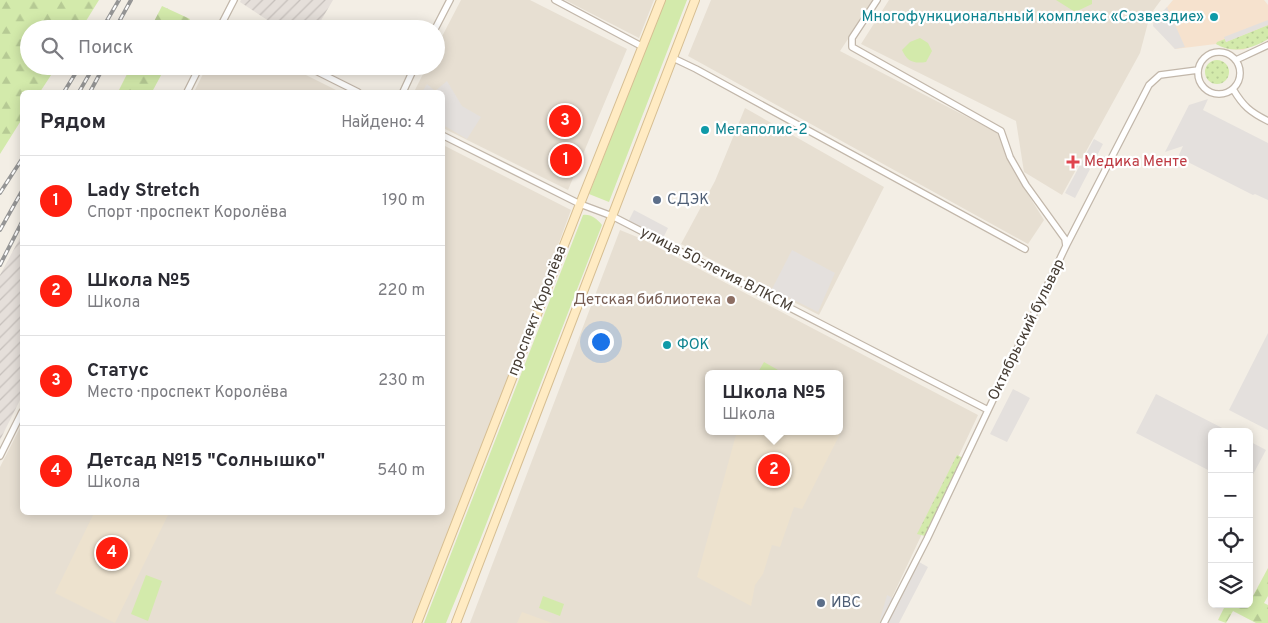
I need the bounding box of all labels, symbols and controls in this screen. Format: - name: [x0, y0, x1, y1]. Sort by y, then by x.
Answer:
- place label: Многофункциональный комплекс «Созвездие»: [861, 8, 1204, 27]
- marker: Многофункциональный комплекс «Созвездие»: [1208, 11, 1220, 23]
- search box: [20, 20, 445, 75]
- icon: search: [38, 34, 66, 62]
- text: Поиск: [78, 36, 134, 60]
- pin: 3: [549, 102, 581, 140]
- text: Рядом: [40, 109, 106, 136]
- text: Найдено: 4: [341, 113, 425, 133]
- place label: Мегаполис-2: [715, 121, 808, 140]
- marker: Мегаполис-2: [699, 124, 711, 136]
- pin: 1: [550, 141, 582, 179]
- place label: Медика Менте: [1084, 153, 1187, 172]
- marker: Медика Менте: [1066, 155, 1080, 169]
- text: Lady Stretch: [87, 179, 200, 203]
- text: 1: [53, 191, 59, 211]
- text: 190 m: [382, 191, 425, 211]
- place label: СДЭК: [667, 191, 709, 210]
- marker: СДЭК: [651, 194, 663, 206]
- text: Спорт · проспект Королёва: [87, 203, 287, 223]
- street label: улица 50-летия ВЛКСМ: [637, 223, 795, 317]
- street label: проспект Королёва: [504, 243, 572, 379]
- street label: Октябрьский бульвар: [984, 256, 1070, 404]
- text: Школа №5: [87, 269, 191, 293]
- text: 2: [51, 281, 61, 301]
- text: 220 m: [378, 281, 425, 301]
- place label: Детская библиотека: [573, 291, 721, 310]
- text: Школа: [87, 293, 140, 313]
- marker: Детская библиотека: [725, 294, 737, 306]
- your location: [588, 329, 614, 355]
- place label: ФОК: [677, 336, 710, 355]
- marker: ФОК: [661, 339, 673, 351]
- text: Статус: [87, 359, 149, 383]
- popup: [705, 370, 843, 435]
- text: 3: [51, 371, 61, 391]
- text: 230 m: [378, 371, 425, 391]
- text: Школа №5: [722, 381, 826, 405]
- text: Место · проспект Королёва: [87, 383, 288, 403]
- text: Школа: [722, 405, 775, 425]
- map controls: [1208, 428, 1253, 608]
- button: +: [1208, 428, 1253, 473]
- text: Детсад №15 "Солнышко": [87, 449, 325, 473]
- pin: 2: [758, 451, 790, 489]
- text: 4: [51, 461, 61, 481]
- text: 540 m: [377, 461, 425, 481]
- text: Школа: [87, 473, 140, 493]
- button: −: [1208, 473, 1253, 518]
- button: locate: [1208, 518, 1253, 563]
- pin: 4: [96, 534, 128, 572]
- button: layers: [1208, 563, 1253, 608]
- place label: ИВС: [831, 594, 861, 613]
- marker: ИВС: [815, 597, 827, 609]

